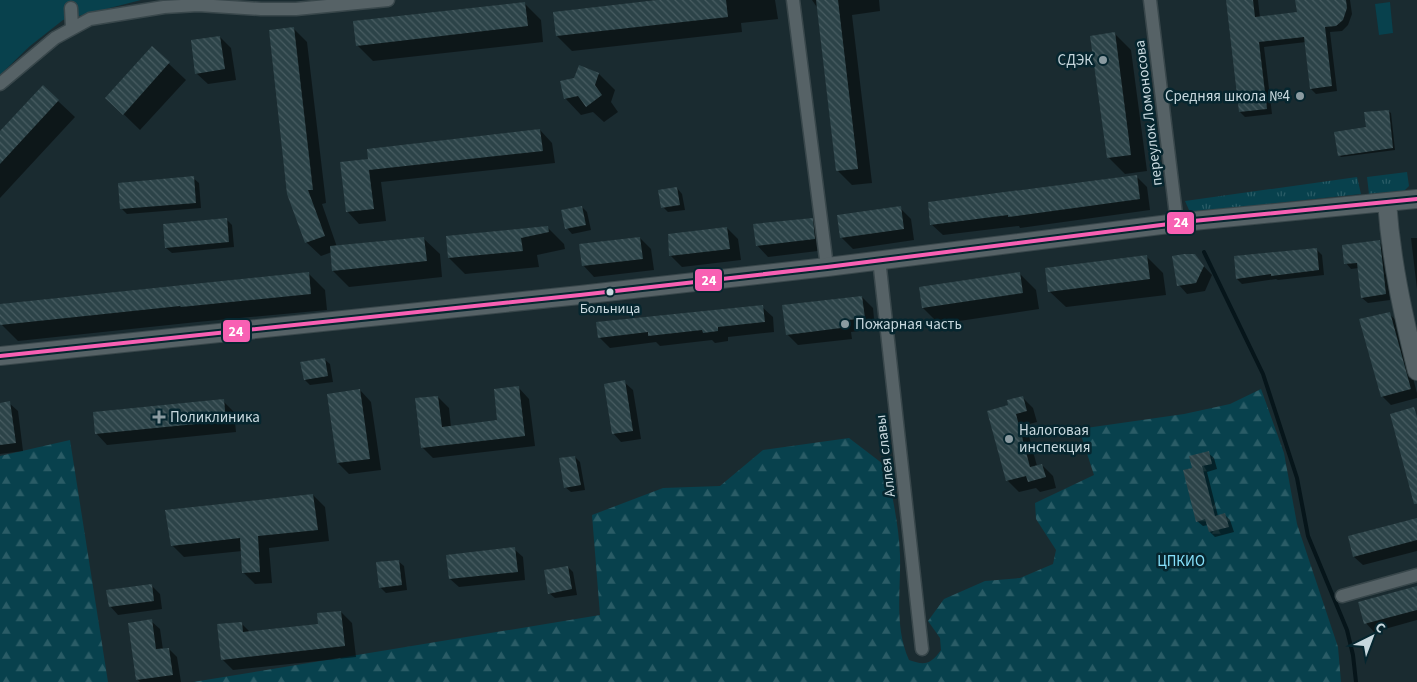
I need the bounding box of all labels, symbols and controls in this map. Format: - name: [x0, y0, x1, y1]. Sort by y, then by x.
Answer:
- street label: переулок Ломоносова: [1129, 39, 1168, 187]
- place label: СДЭК: [1058, 50, 1093, 71]
- marker: СДЭК: [1097, 54, 1109, 66]
- place label: Средняя школа №4: [1165, 86, 1291, 107]
- marker: Средняя школа №4: [1294, 90, 1306, 102]
- line badge: 24: [1166, 211, 1195, 235]
- text: 24: [1174, 213, 1189, 233]
- line badge: 24: [694, 268, 723, 292]
- text: 24: [702, 271, 717, 291]
- marker: Больница: [605, 287, 615, 297]
- place label: Больница: [580, 299, 640, 319]
- place label: Пожарная часть: [855, 314, 962, 335]
- marker: Пожарная часть: [839, 318, 851, 330]
- line badge: 24: [222, 319, 251, 343]
- text: 24: [229, 322, 244, 342]
- place label: Поликлиника: [170, 407, 260, 428]
- marker: Поликлиника: [152, 410, 166, 424]
- street label: Аллея славы: [870, 414, 901, 498]
- place label: Налоговая инспекция: [1019, 420, 1090, 458]
- marker: Налоговая инспекция: [1003, 433, 1015, 445]
- park label: ЦПКИО: [1157, 551, 1205, 572]
- north arrow: [1347, 612, 1397, 662]
- text: С: [1370, 618, 1390, 638]

